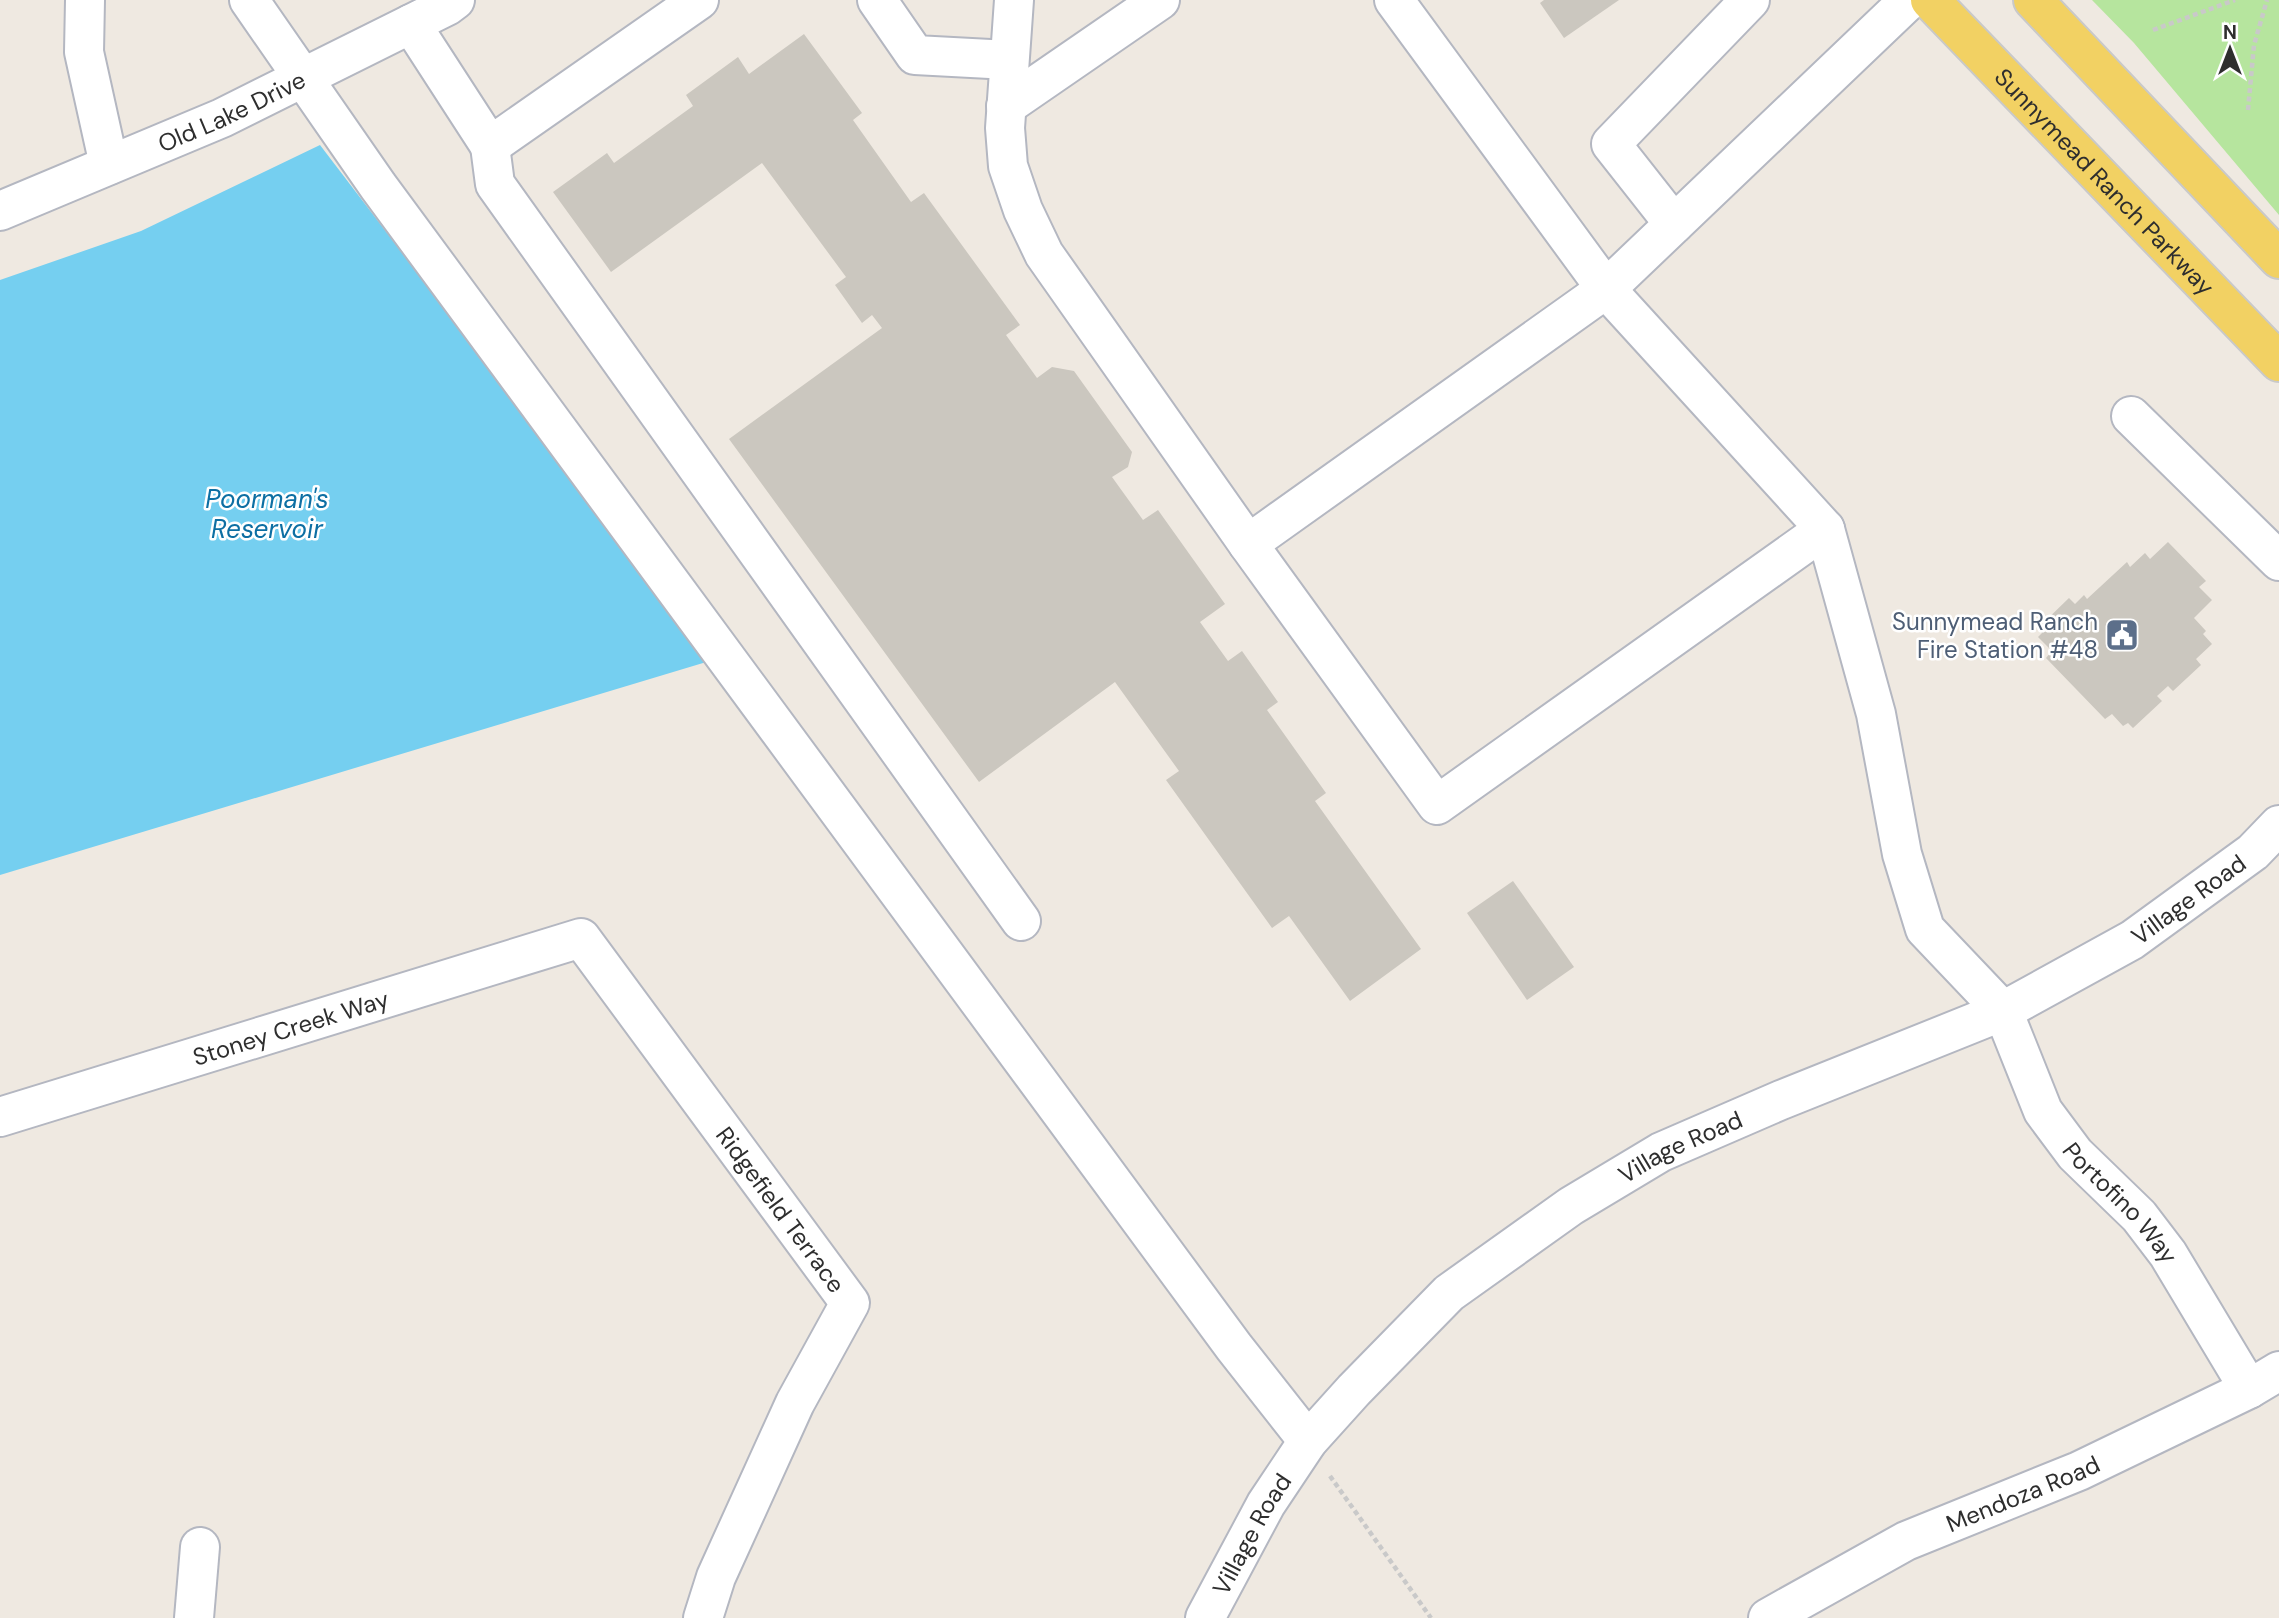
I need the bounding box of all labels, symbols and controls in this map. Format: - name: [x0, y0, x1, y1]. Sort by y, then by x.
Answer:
- north arrow: [2195, 14, 2265, 84]
- text: N: [2223, 20, 2237, 45]
- street label: Sunnymead Ranch Parkway: [1988, 61, 2222, 302]
- street label: Old Lake Drive: [153, 64, 310, 159]
- water label: Poorman's Reservoir: [205, 482, 329, 546]
- place label: Sunnymead Ranch Fire Station #48: [1892, 606, 2098, 665]
- public building icon: Sunnymead Ranch Fire Station #48: [2103, 616, 2141, 654]
- street label: Village Road: [2125, 847, 2252, 951]
- street label: Stoney Creek Way: [189, 983, 392, 1072]
- street label: Village Road: [1612, 1103, 1747, 1190]
- street label: Ridgefield Terrace: [710, 1120, 852, 1299]
- street label: Portofino Way: [2056, 1136, 2185, 1269]
- street label: Mendoza Road: [1941, 1448, 2105, 1539]
- street label: Village Road: [1205, 1467, 1298, 1600]

